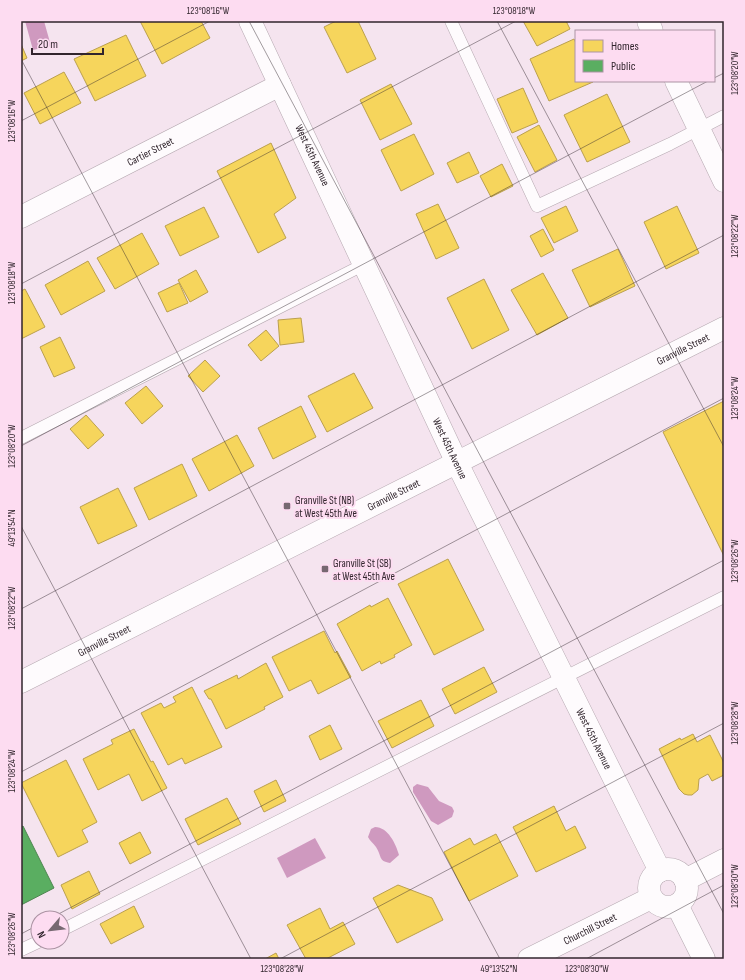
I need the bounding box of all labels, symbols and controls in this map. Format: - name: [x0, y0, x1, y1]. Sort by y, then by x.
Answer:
- text: 123°08'16"W: [187, 5, 230, 17]
- text: 123°08'18"W: [493, 5, 536, 17]
- scale bar: [32, 30, 103, 56]
- legend: [575, 30, 715, 82]
- text: 20 m: [38, 37, 58, 52]
- text: Homes: [611, 39, 639, 54]
- text: 123°08'20"W: [729, 51, 741, 95]
- text: Public: [611, 59, 636, 74]
- text: 123°08'16"W: [6, 99, 18, 142]
- street label: West 45th Avenue: [292, 122, 332, 188]
- street label: Cartier Street: [125, 134, 177, 169]
- text: 123°08'22"W: [729, 214, 741, 257]
- text: 123°08'18"W: [6, 261, 18, 304]
- street label: Granville Street: [655, 330, 712, 368]
- text: 123°08'24"W: [729, 376, 741, 419]
- street label: West 45th Avenue: [430, 416, 470, 481]
- text: 123°08'20"W: [6, 424, 18, 468]
- street label: Granville Street: [365, 476, 423, 514]
- place label: Granville St (NB) at West 45th Ave: [295, 494, 357, 520]
- marker: Granville St (NB) at West 45th Ave: [282, 501, 292, 511]
- text: 49°13'54"N: [6, 509, 18, 547]
- text: 123°08'26"W: [729, 539, 741, 583]
- place label: Granville St (SB) at West 45th Ave: [333, 557, 395, 583]
- marker: Granville St (SB) at West 45th Ave: [320, 564, 330, 574]
- text: 123°08'22"W: [6, 586, 18, 629]
- street label: Granville Street: [76, 622, 133, 659]
- text: 123°08'28"W: [729, 701, 741, 745]
- street label: West 45th Avenue: [573, 706, 614, 772]
- text: 123°08'24"W: [6, 749, 18, 792]
- text: 123°08'30"W: [729, 864, 741, 908]
- north arrow: [30, 910, 70, 950]
- street label: Churchill Street: [561, 910, 619, 948]
- text: 123°08'26"W: [6, 912, 18, 956]
- text: N: [34, 929, 49, 940]
- text: 123°08'28"W: [260, 963, 304, 975]
- text: 49°13'52"N: [481, 963, 517, 975]
- text: 123°08'30"W: [565, 963, 609, 975]

